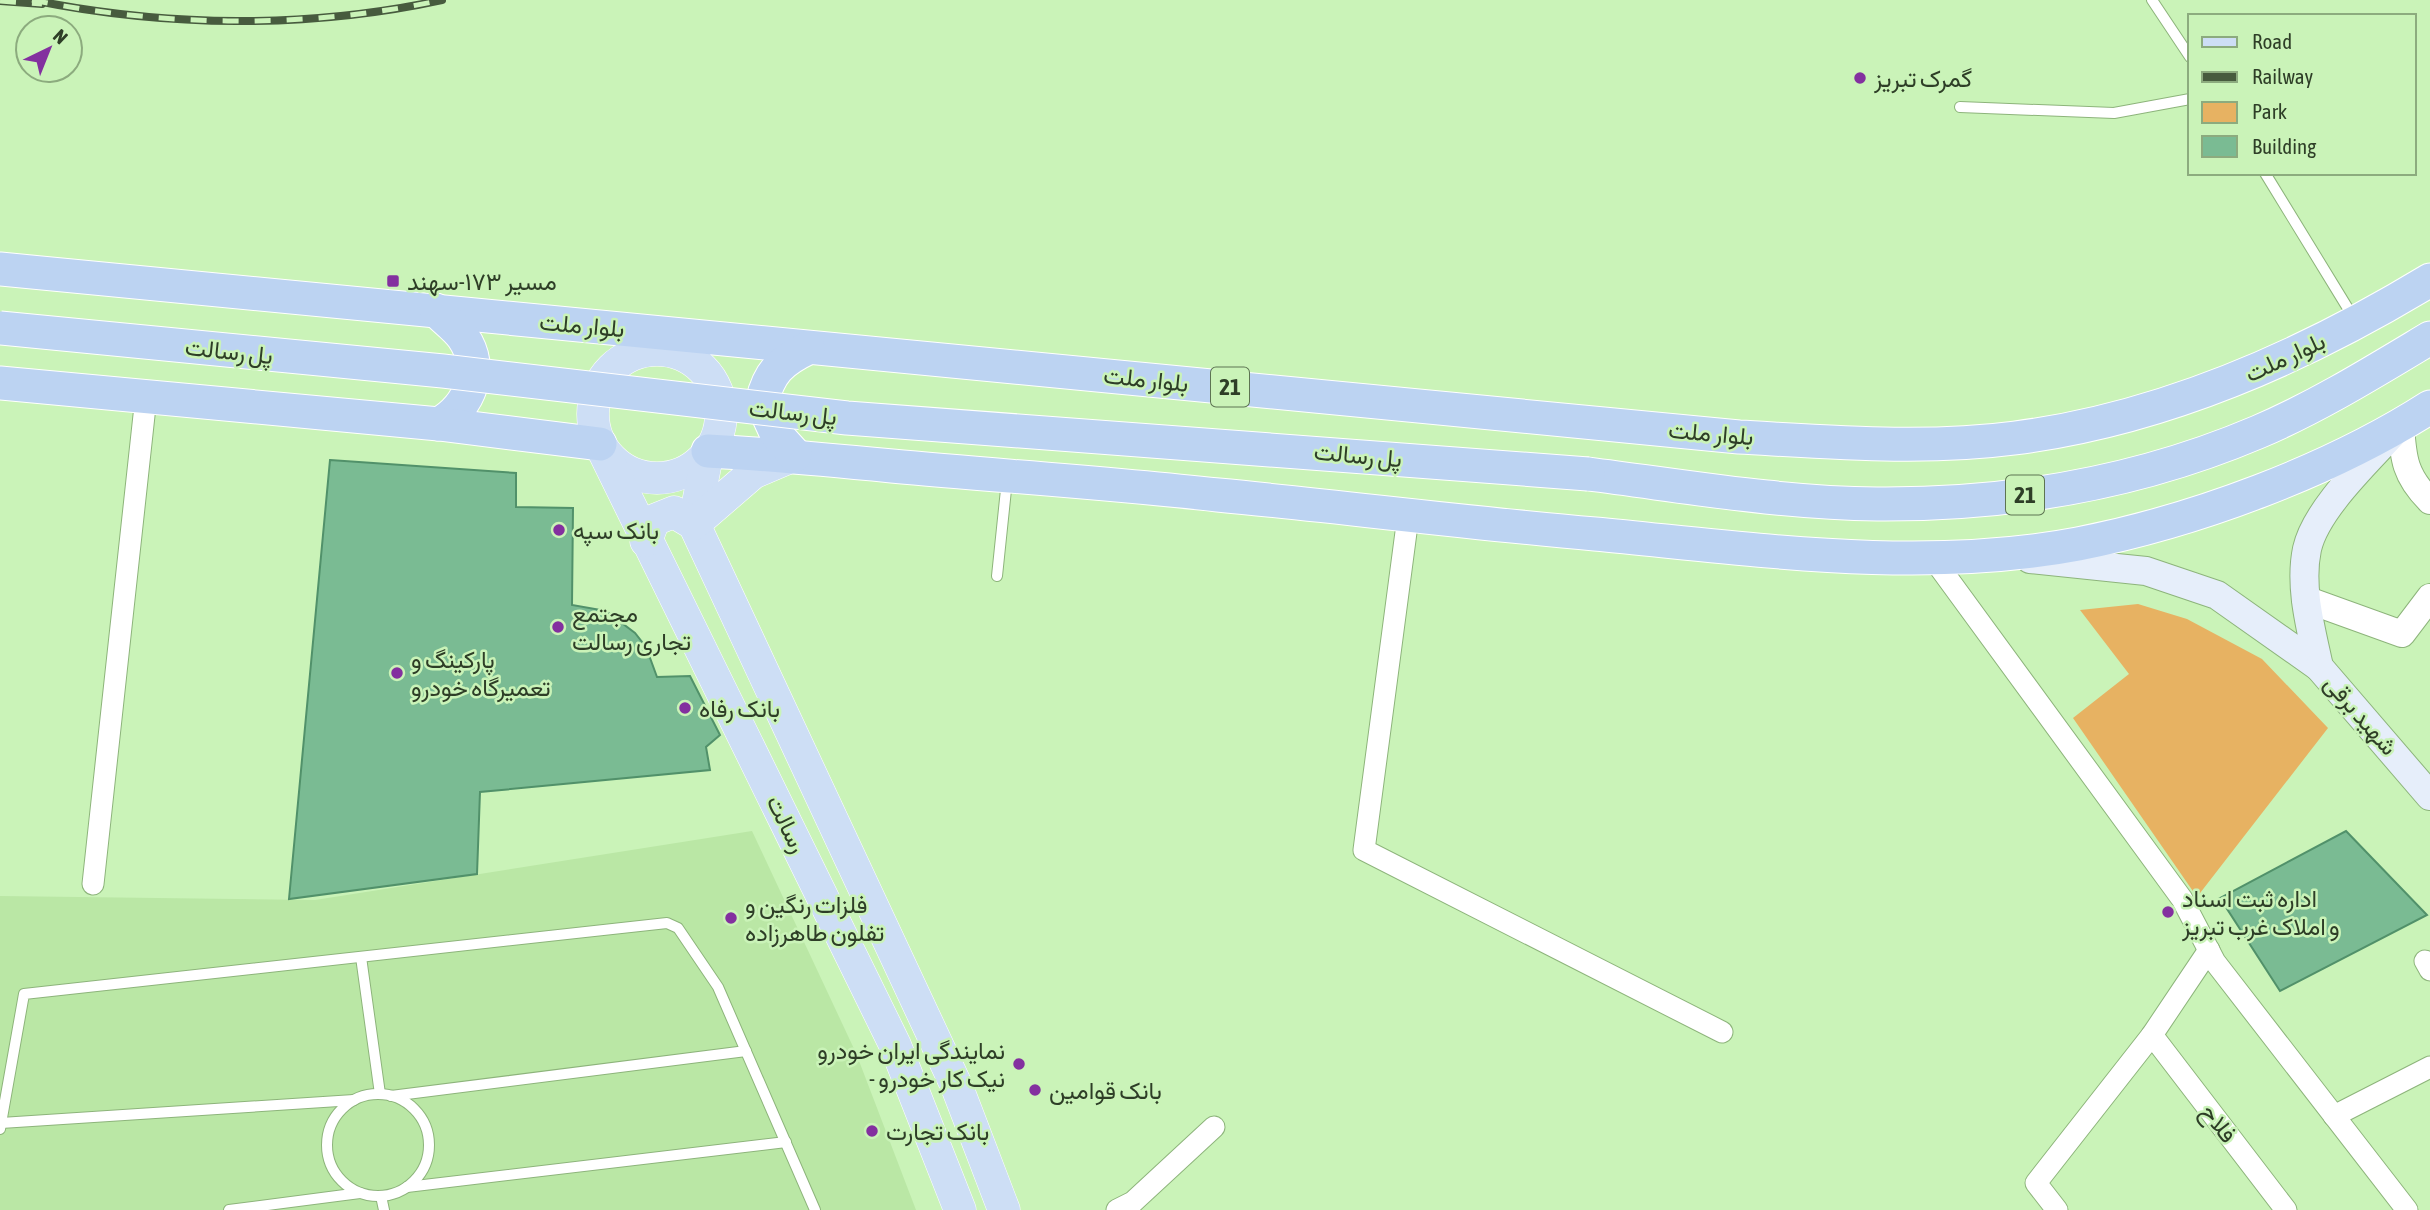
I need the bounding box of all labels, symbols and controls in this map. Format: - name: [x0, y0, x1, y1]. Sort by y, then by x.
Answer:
- north arrow: [14, 14, 84, 84]
- legend: [2188, 14, 2416, 175]
- text: N: [49, 25, 72, 48]
- text: Road: [2252, 29, 2292, 53]
- text: Railway: [2252, 64, 2314, 88]
- place label: گمرک تبریز: [1873, 65, 1972, 94]
- marker: گمرک تبریز: [1852, 70, 1868, 86]
- text: Park: [2252, 99, 2287, 123]
- text: Building: [2252, 134, 2316, 158]
- place label: مسیر ۱۷۳-سهند: [407, 268, 557, 297]
- marker: مسیر ۱۷۳-سهند: [385, 273, 401, 289]
- street label: بلوار ملت: [538, 308, 626, 344]
- street label: بلوار ملت: [2241, 327, 2330, 389]
- street label: پل رسالت: [183, 333, 274, 372]
- street label: بلوار ملت: [1102, 361, 1190, 399]
- road number: 21: [1211, 368, 1249, 406]
- street label: پل رسالت: [747, 394, 838, 433]
- street label: بلوار ملت: [1667, 416, 1755, 452]
- street label: پل رسالت: [1313, 438, 1403, 475]
- road number: 21: [2006, 475, 2044, 514]
- place label: بانک سپه: [573, 517, 659, 547]
- marker: بانک سپه: [551, 522, 567, 538]
- place label: مجتمع تجاری رسالت: [572, 600, 691, 657]
- marker: مجتمع تجاری رسالت: [550, 619, 566, 635]
- place label: پارکینگ و تعمیرگاه خودرو: [411, 646, 551, 703]
- marker: پارکینگ و تعمیرگاه خودرو: [389, 665, 405, 681]
- street label: شهید برقی: [2318, 670, 2403, 762]
- place label: بانک رفاه: [699, 695, 780, 724]
- marker: بانک رفاه: [677, 700, 693, 716]
- street label: رسالت: [760, 791, 812, 858]
- place label: اداره ثبت اسناد و املاک غرب تبریز: [2181, 885, 2340, 942]
- place label: فلزات رنگین و تفلون طاهرزاده: [745, 891, 884, 948]
- marker: اداره ثبت اسناد و املاک غرب تبریز: [2160, 904, 2176, 920]
- marker: فلزات رنگین و تفلون طاهرزاده: [723, 910, 739, 926]
- place label: نمایندگی ایران خودرو - نیک کار خودرو: [817, 1037, 1005, 1094]
- marker: نمایندگی ایران خودرو - نیک کار خودرو: [1011, 1056, 1027, 1072]
- place label: بانک قوامین: [1049, 1077, 1162, 1106]
- marker: بانک قوامین: [1027, 1082, 1043, 1098]
- street label: فلاح: [2193, 1098, 2242, 1150]
- place label: بانک تجارت: [886, 1118, 989, 1147]
- marker: بانک تجارت: [864, 1123, 880, 1139]

